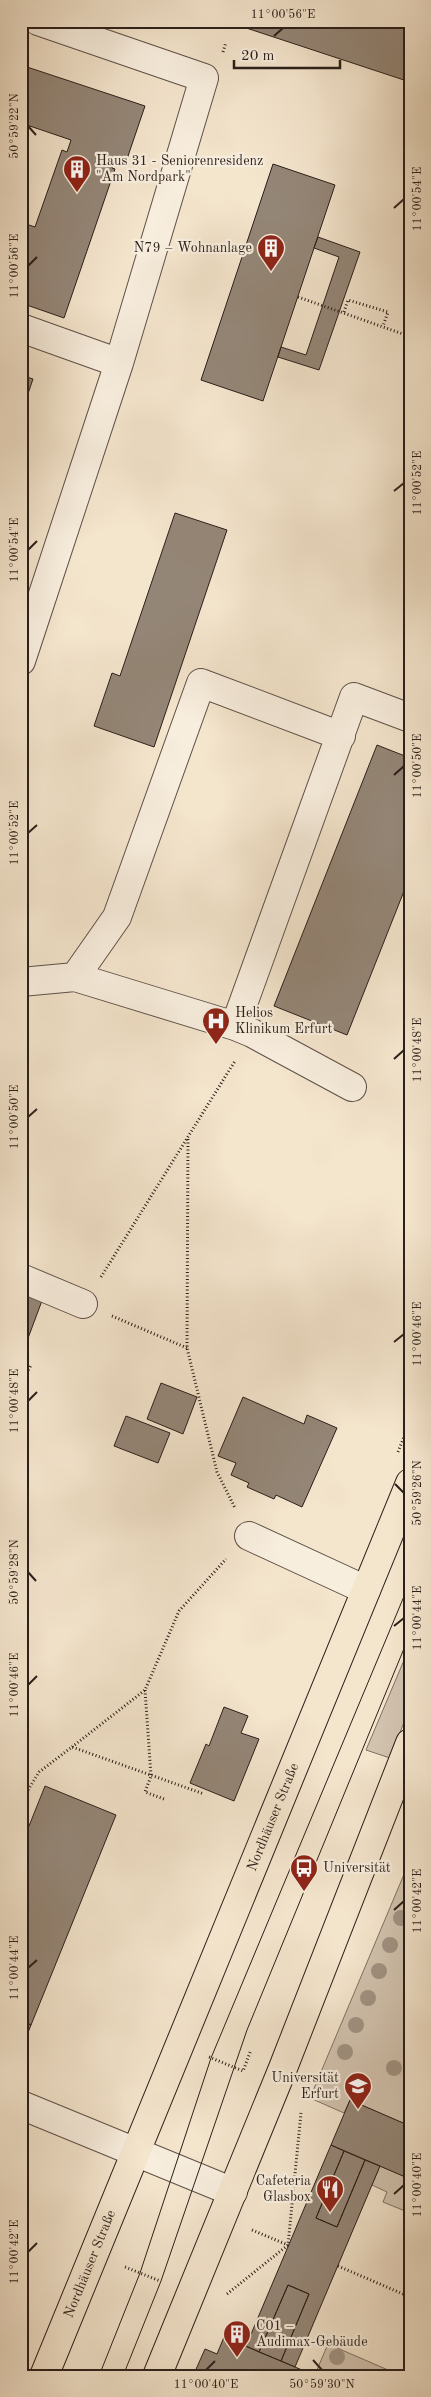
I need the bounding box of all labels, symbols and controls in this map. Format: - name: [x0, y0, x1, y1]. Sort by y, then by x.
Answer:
- text: 11°00'56"E: [251, 8, 315, 21]
- scale bar: [234, 38, 340, 70]
- text: 20 m: [241, 49, 275, 64]
- text: 50°59'22"N: [8, 93, 21, 159]
- building icon: Haus 31 - Seniorenresidenz "Am Nordpark": [62, 154, 92, 193]
- place label: Haus 31 - Seniorenresidenz "Am Nordpark": [96, 154, 263, 184]
- text: 11°00'54"E: [411, 167, 424, 231]
- building icon: N79 – Wohnanlage: [256, 233, 286, 272]
- text: 11°00'56"E: [8, 234, 21, 298]
- place label: N79 – Wohnanlage: [134, 241, 252, 255]
- text: 11°00'52"E: [411, 451, 424, 515]
- text: 11°00'54"E: [8, 518, 21, 582]
- text: 11°00'50"E: [411, 734, 424, 798]
- text: 11°00'52"E: [8, 801, 21, 865]
- hospital icon: Helios Klinikum Erfurt: [201, 1006, 231, 1045]
- place label: Helios Klinikum Erfurt: [235, 1006, 333, 1036]
- text: 11°00'48"E: [412, 1018, 424, 1082]
- text: 11°00'50"E: [8, 1085, 21, 1149]
- text: 11°00'46"E: [412, 1302, 424, 1366]
- text: 11°00'48"E: [9, 1369, 21, 1433]
- text: 50°59'26"N: [411, 1460, 424, 1526]
- text: 50°59'28"N: [8, 1539, 21, 1605]
- text: 11°00'44"E: [412, 1586, 424, 1650]
- text: 11°00'46"E: [9, 1653, 21, 1717]
- street label: Nordhäuser Straße: [245, 1761, 301, 1873]
- bus stop icon: Universität: [289, 1853, 319, 1892]
- place label: Universität: [323, 1861, 391, 1875]
- text: 11°00'42"E: [412, 1869, 424, 1933]
- text: 11°00'44"E: [9, 1936, 21, 2000]
- place label: Universität Erfurt: [271, 2071, 339, 2101]
- school or university icon: Universität Erfurt: [343, 2071, 373, 2110]
- text: 11°00'40"E: [412, 2153, 424, 2217]
- place label: Cafeteria Glasbox: [256, 2174, 311, 2204]
- restaurant icon: Cafeteria Glasbox: [315, 2174, 345, 2213]
- street label: Nordhäuser Straße: [62, 2208, 118, 2320]
- text: 11°00'42"E: [9, 2220, 21, 2284]
- building icon: C01 – Audimax-Gebäude: [222, 2319, 252, 2358]
- place label: C01 – Audimax-Gebäude: [256, 2319, 368, 2349]
- text: 50°59'30"N: [289, 2378, 355, 2391]
- text: 11°00'40"E: [174, 2379, 238, 2391]

